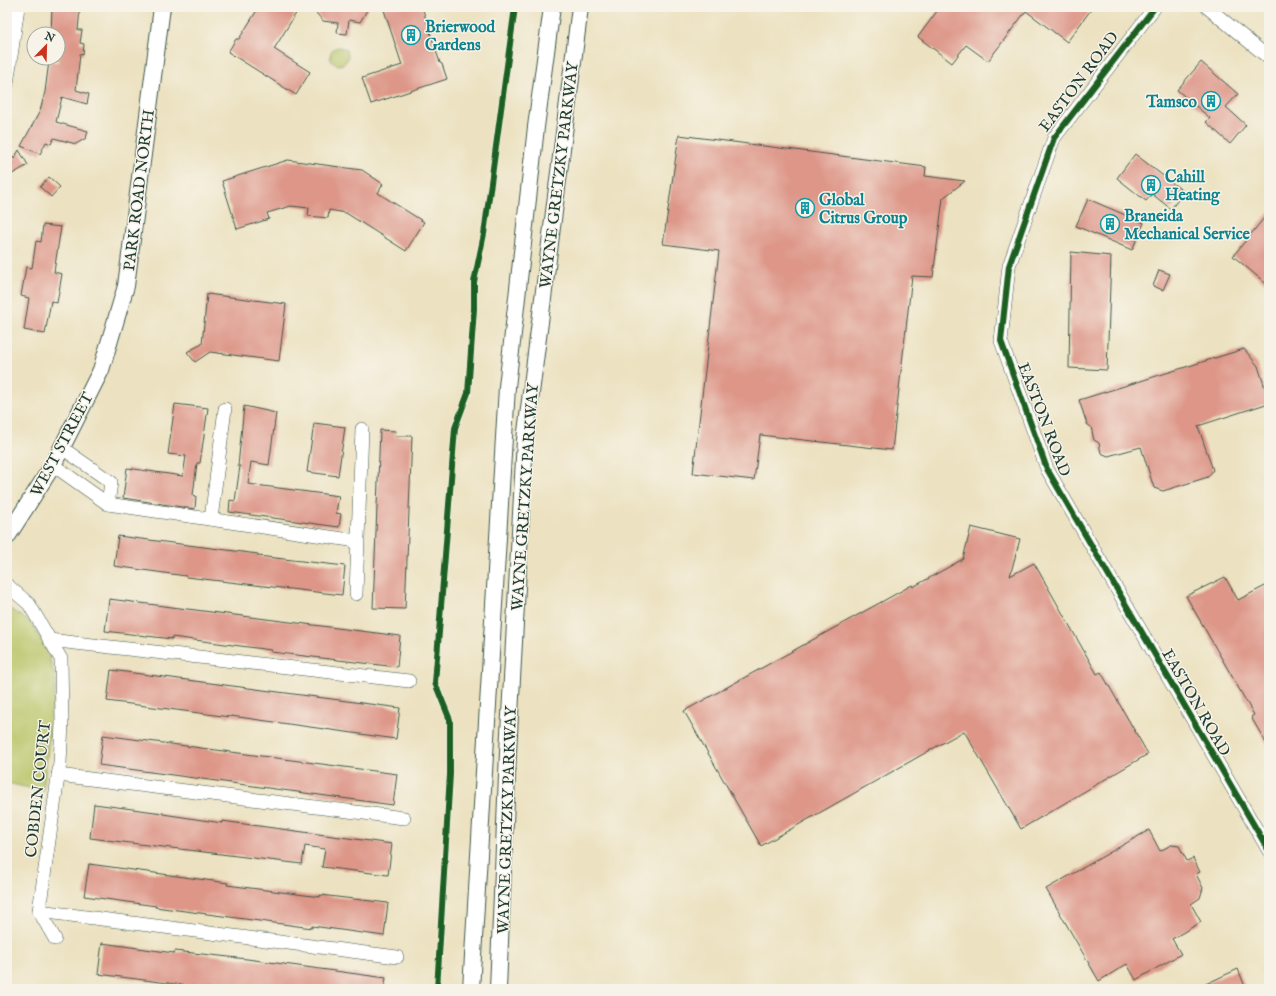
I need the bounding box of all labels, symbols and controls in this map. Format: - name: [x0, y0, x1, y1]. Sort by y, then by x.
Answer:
- place label: Brierwood Gardens: [425, 18, 496, 56]
- building icon: Brierwood Gardens: [400, 24, 422, 46]
- north arrow: [26, 26, 66, 66]
- street label: EASTON ROAD: [1035, 28, 1124, 136]
- text: N: [41, 29, 57, 46]
- street label: WAYNE GRETZKY PARKWAY: [536, 60, 584, 290]
- building icon: Tamsco: [1200, 90, 1222, 112]
- place label: Tamsco: [1145, 93, 1197, 113]
- street label: PARK ROAD NORTH: [120, 108, 160, 272]
- place label: Cahill Heating: [1165, 168, 1221, 206]
- building icon: Cahill Heating: [1140, 174, 1162, 196]
- place label: Global Citrus Group: [819, 191, 908, 229]
- building icon: Global Citrus Group: [794, 197, 816, 219]
- place label: Braneida Mechanical Service: [1124, 207, 1251, 245]
- building icon: Braneida Mechanical Service: [1099, 213, 1121, 235]
- street label: EASTON ROAD: [1012, 360, 1074, 480]
- street label: WAYNE GRETZKY PARKWAY: [508, 381, 544, 612]
- street label: WEST STREET: [27, 389, 99, 501]
- street label: EASTON ROAD: [1156, 646, 1234, 760]
- street label: WAYNE GRETZKY PARKWAY: [494, 704, 522, 935]
- street label: COBDEN COURT: [22, 719, 56, 859]

